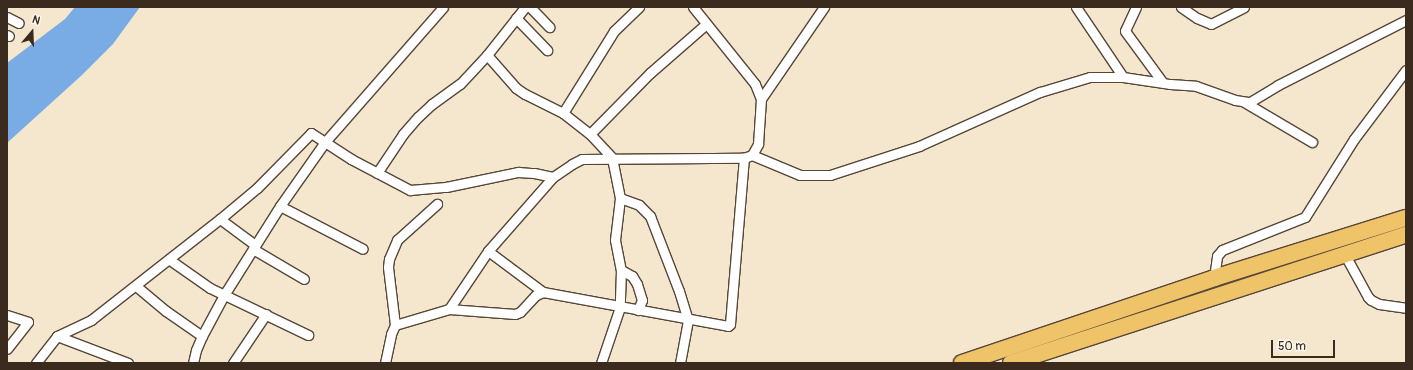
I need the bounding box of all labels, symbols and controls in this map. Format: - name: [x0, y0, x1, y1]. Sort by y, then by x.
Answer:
- north arrow: [12, 12, 52, 52]
- text: N: [30, 13, 42, 28]
- scale bar: [1273, 332, 1337, 358]
- text: 50 m: [1278, 339, 1306, 354]

